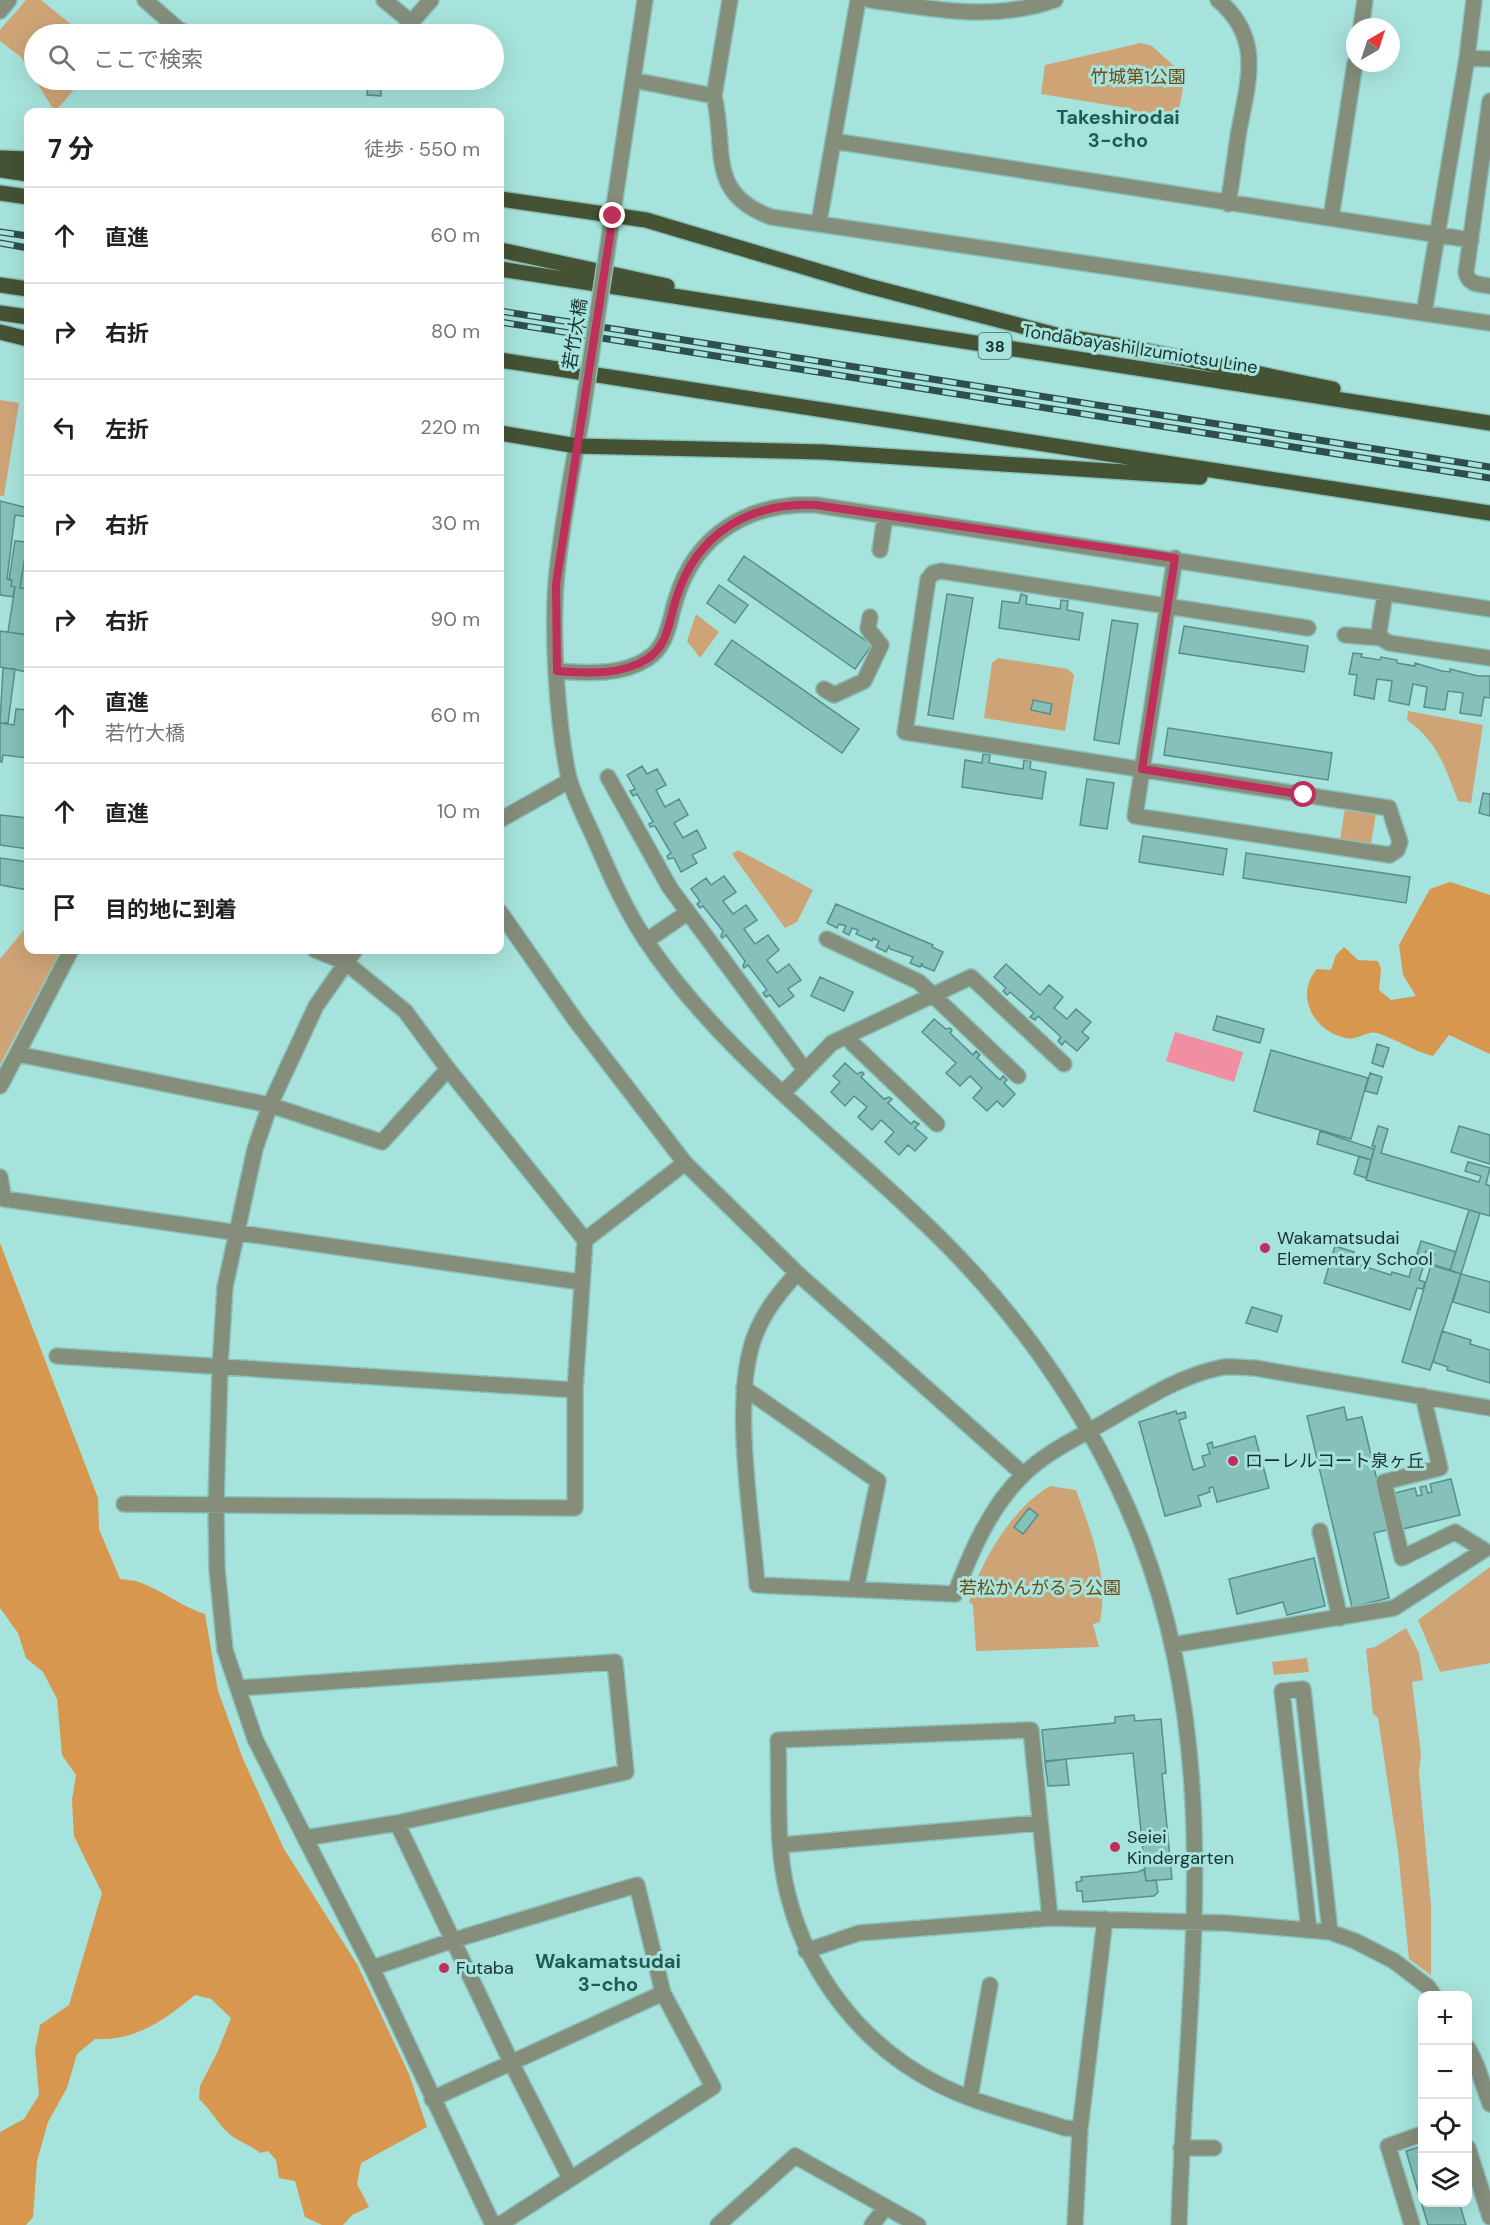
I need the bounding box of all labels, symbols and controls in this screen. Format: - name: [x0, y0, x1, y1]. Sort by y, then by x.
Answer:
- north arrow: [1346, 18, 1400, 72]
- search box: [24, 24, 504, 90]
- icon: search: [45, 41, 78, 74]
- text: ここで検索: [93, 45, 203, 74]
- park label: 竹城第1公園: [1090, 65, 1186, 89]
- district label: Takeshirodai 3-cho: [1056, 104, 1180, 153]
- text: 7 分: [48, 132, 94, 166]
- text: 徒歩 · 550 m: [364, 136, 480, 162]
- route end: [599, 202, 625, 228]
- icon: ahead: [48, 219, 81, 252]
- text: 60 m: [431, 222, 480, 248]
- text: 直進: [105, 223, 149, 252]
- street label: 若竹大橋: [558, 297, 592, 371]
- icon: right: [48, 315, 81, 348]
- text: 80 m: [431, 318, 480, 344]
- text: 右折: [105, 319, 149, 348]
- street label: Tondabayashi Izumiotsu Line: [1021, 319, 1259, 379]
- road number: 38: [978, 333, 1012, 359]
- icon: left: [48, 411, 81, 444]
- text: 220 m: [420, 414, 480, 440]
- text: 左折: [105, 415, 149, 444]
- icon: right: [48, 507, 81, 540]
- text: 30 m: [431, 510, 480, 536]
- text: 右折: [105, 511, 149, 540]
- icon: right: [48, 603, 81, 636]
- text: 90 m: [431, 606, 480, 632]
- text: 右折: [105, 607, 149, 636]
- text: 直進: [105, 688, 149, 717]
- icon: ahead: [48, 699, 81, 732]
- text: 60 m: [431, 702, 480, 728]
- text: 若竹大橋: [105, 720, 185, 746]
- route start: [1290, 781, 1316, 807]
- icon: ahead: [48, 795, 81, 828]
- text: 10 m: [437, 798, 480, 824]
- text: 直進: [105, 799, 149, 828]
- icon: arrive: [48, 891, 81, 924]
- text: 目的地に到着: [105, 895, 237, 924]
- place label: Wakamatsudai Elementary School: [1277, 1226, 1433, 1271]
- marker: Wakamatsudai Elementary School: [1258, 1241, 1272, 1255]
- place label: ローレルコート泉ヶ丘: [1245, 1449, 1425, 1473]
- marker: ローレルコート泉ヶ丘: [1226, 1454, 1240, 1468]
- park label: 若松かんがるう公園: [959, 1576, 1121, 1600]
- place label: Seiei Kindergarten: [1127, 1825, 1234, 1870]
- marker: Seiei Kindergarten: [1108, 1840, 1122, 1854]
- district label: Wakamatsudai 3-cho: [535, 1948, 681, 1997]
- place label: Futaba: [456, 1956, 514, 1980]
- marker: Futaba: [437, 1961, 451, 1975]
- map controls: [1418, 1991, 1472, 2207]
- button: +: [1418, 1991, 1472, 2045]
- button: −: [1418, 2045, 1472, 2099]
- button: locate: [1418, 2099, 1472, 2153]
- button: layers: [1418, 2153, 1472, 2207]

